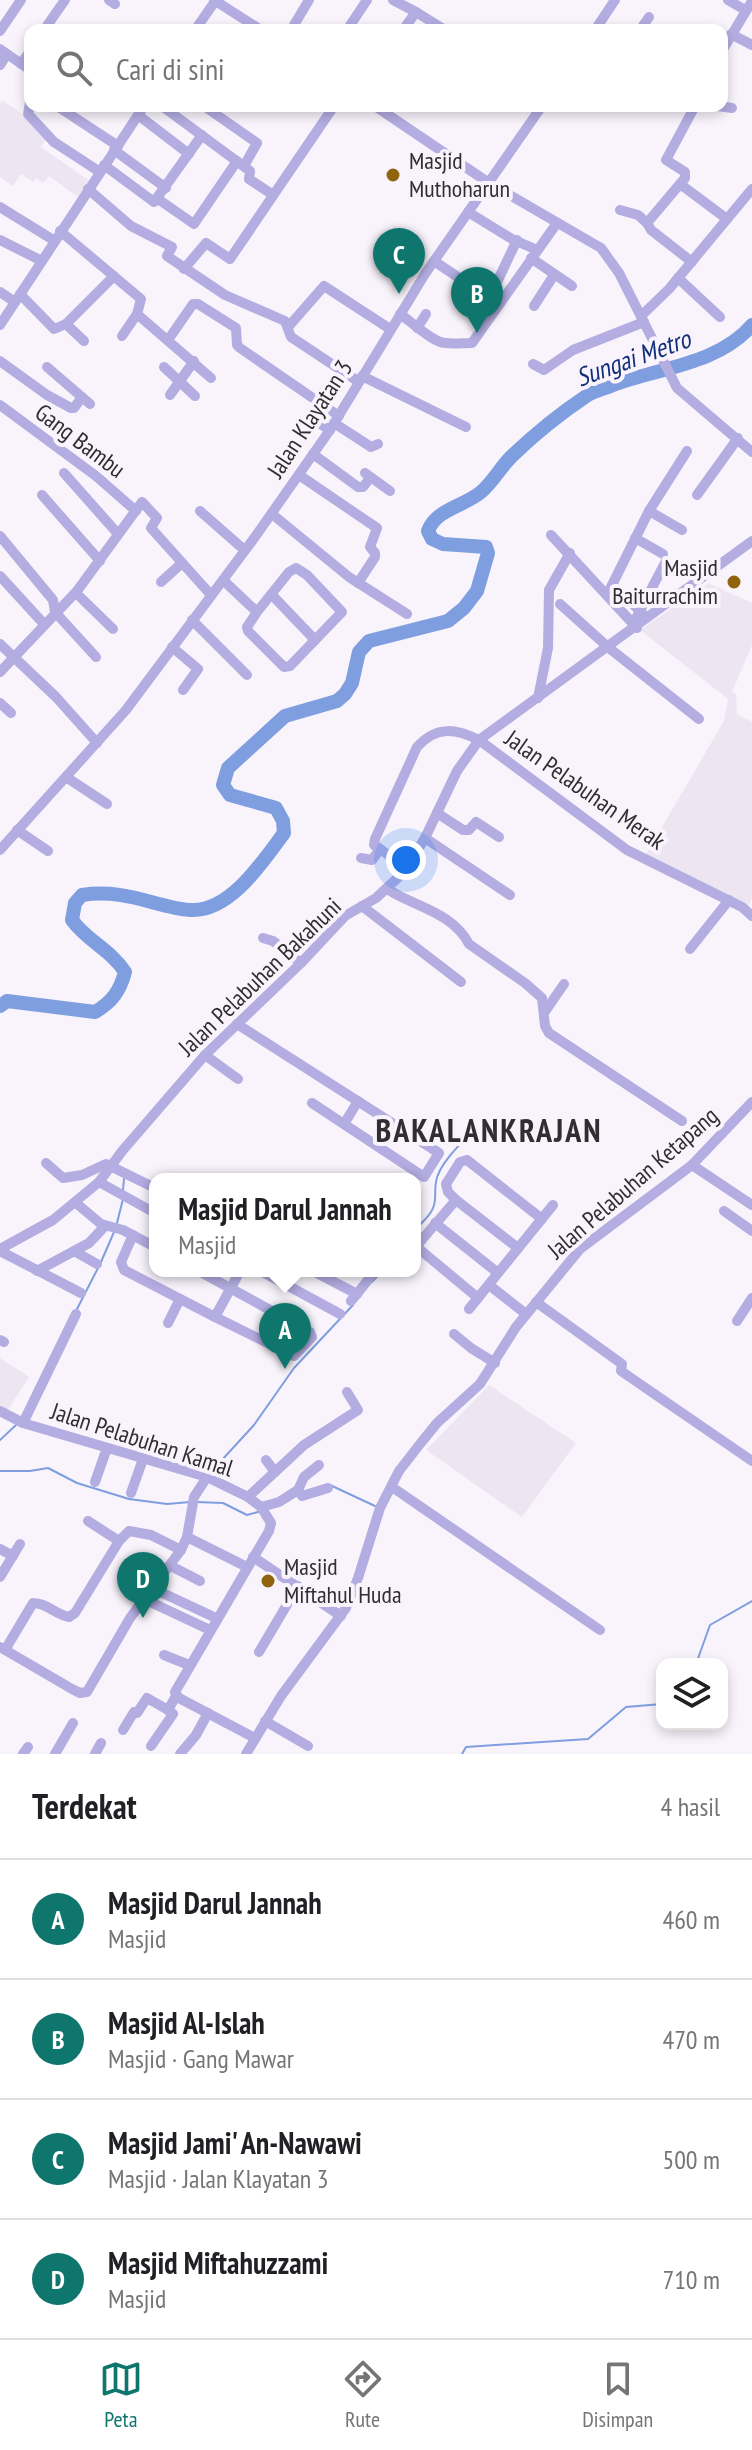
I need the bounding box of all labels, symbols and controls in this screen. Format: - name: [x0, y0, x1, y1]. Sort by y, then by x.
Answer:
- search box: [24, 24, 728, 112]
- icon: search: [52, 46, 96, 90]
- text: Cari di sini: [116, 49, 225, 88]
- place label: Masjid Muthoharun: [409, 145, 510, 204]
- marker: Masjid Muthoharun: [384, 166, 402, 184]
- pin: C: [373, 228, 425, 294]
- pin: B: [451, 267, 503, 333]
- water label: Sungai Metro: [571, 321, 696, 393]
- street label: Jalan Klayatan 3: [259, 354, 359, 484]
- street label: Gang Bambu: [29, 397, 131, 485]
- place label: Masjid Baiturrachim: [612, 552, 718, 611]
- marker: Masjid Baiturrachim: [725, 573, 743, 591]
- street label: Jalan Pelabuhan Merak: [498, 722, 672, 857]
- your location: [386, 840, 426, 880]
- street label: Jalan Pelabuhan Bakahuni: [171, 891, 348, 1063]
- street label: Jalan Pelabuhan Ketapang: [540, 1100, 724, 1266]
- district label: BAKALANKRAJAN: [375, 1109, 603, 1151]
- popup: [149, 1173, 421, 1277]
- text: Masjid Darul Jannah: [178, 1189, 392, 1228]
- text: Masjid: [178, 1228, 236, 1261]
- pin: A: [259, 1303, 311, 1369]
- street label: Jalan Pelabuhan Kamal: [46, 1395, 238, 1484]
- place label: Masjid Miftahul Huda: [284, 1551, 402, 1610]
- pin: D: [117, 1552, 169, 1618]
- marker: Masjid Miftahul Huda: [259, 1572, 277, 1590]
- map controls: [656, 1658, 728, 1730]
- button: layers: [656, 1658, 728, 1730]
- text: Terdekat: [32, 1784, 137, 1828]
- text: 4 hasil: [660, 1790, 720, 1823]
- text: Masjid Darul Jannah: [108, 1883, 322, 1922]
- text: A: [51, 1903, 65, 1936]
- text: 460 m: [662, 1903, 720, 1936]
- text: Masjid: [108, 1922, 166, 1955]
- text: Masjid Al-Islah: [108, 2003, 265, 2042]
- text: B: [52, 2023, 64, 2056]
- text: 470 m: [662, 2023, 720, 2056]
- text: Masjid · Gang Mawar: [108, 2042, 294, 2075]
- text: Masjid Jami' An-Nawawi: [108, 2123, 362, 2162]
- text: C: [52, 2143, 64, 2176]
- text: 500 m: [662, 2143, 720, 2176]
- text: Masjid · Jalan Klayatan 3: [108, 2162, 328, 2195]
- text: Masjid Miftahuzzami: [108, 2243, 328, 2282]
- text: D: [51, 2263, 65, 2296]
- text: 710 m: [662, 2263, 720, 2296]
- text: Masjid: [108, 2282, 166, 2315]
- tab: Peta: [99, 2357, 143, 2433]
- tab: Rute: [341, 2357, 385, 2433]
- tab: Disimpan: [582, 2357, 653, 2433]

